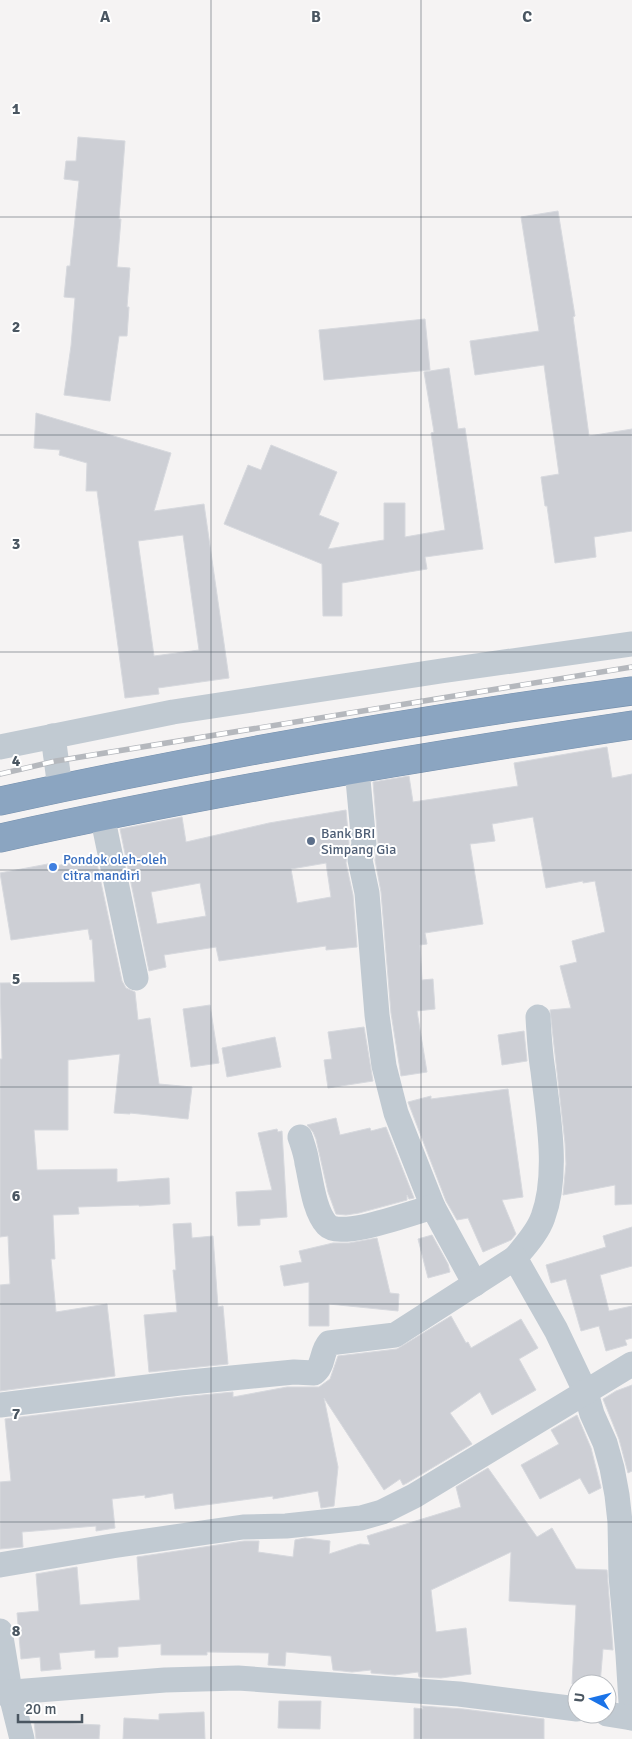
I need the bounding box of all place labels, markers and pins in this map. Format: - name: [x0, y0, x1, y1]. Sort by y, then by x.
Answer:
- place label: Bank BRI Simpang Gia: [321, 825, 396, 858]
- marker: Bank BRI Simpang Gia: [305, 835, 317, 847]
- place label: Pondok oleh-oleh citra mandiri: [63, 851, 167, 884]
- marker: Pondok oleh-oleh citra mandiri: [47, 861, 59, 873]

